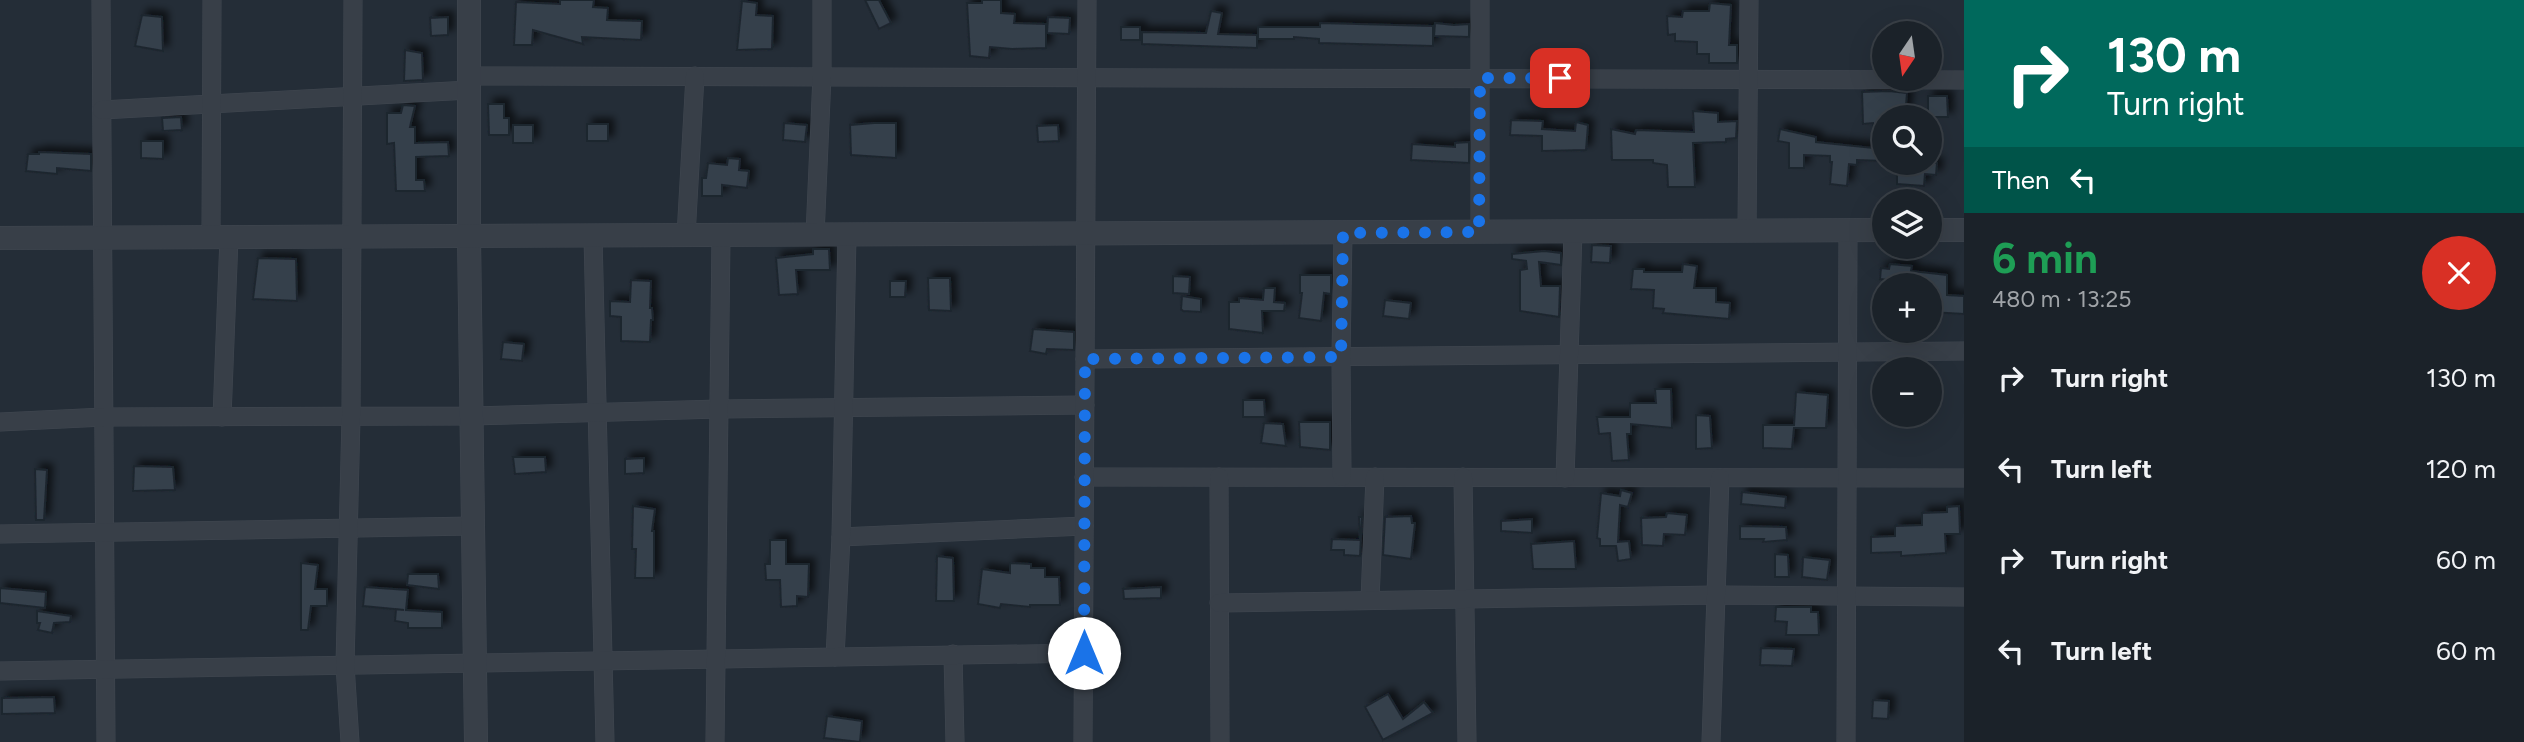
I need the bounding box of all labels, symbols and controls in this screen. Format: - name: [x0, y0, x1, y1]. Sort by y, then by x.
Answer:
- north arrow: [1872, 21, 1942, 91]
- map controls: [1872, 21, 1942, 427]
- text: 130 m: [2107, 25, 2241, 84]
- icon: right: [1992, 28, 2083, 119]
- pin: [1530, 48, 1590, 108]
- icon: arrive: [1541, 59, 1579, 97]
- text: Turn right: [2107, 85, 2245, 123]
- button: search: [1872, 105, 1942, 175]
- icon: left: [2064, 161, 2102, 199]
- text: Then: [1992, 164, 2050, 196]
- button: layers: [1872, 189, 1942, 259]
- text: 6 min: [1992, 233, 2098, 284]
- button: close: [2422, 236, 2496, 310]
- button: +: [1872, 273, 1942, 343]
- text: 480 m · 13:25: [1992, 285, 2132, 313]
- button: −: [1872, 357, 1942, 427]
- icon: right: [1992, 359, 2030, 397]
- text: Turn right: [2051, 362, 2168, 394]
- text: 130 m: [2426, 362, 2496, 394]
- icon: left: [1992, 450, 2030, 488]
- text: Turn left: [2051, 453, 2152, 485]
- text: 120 m: [2426, 453, 2496, 485]
- icon: right: [1992, 541, 2030, 579]
- text: Turn right: [2051, 544, 2168, 576]
- text: 60 m: [2436, 544, 2496, 576]
- position arrow: [1047, 616, 1121, 690]
- icon: left: [1992, 632, 2030, 670]
- text: Turn left: [2051, 635, 2152, 667]
- text: 60 m: [2436, 635, 2496, 667]

